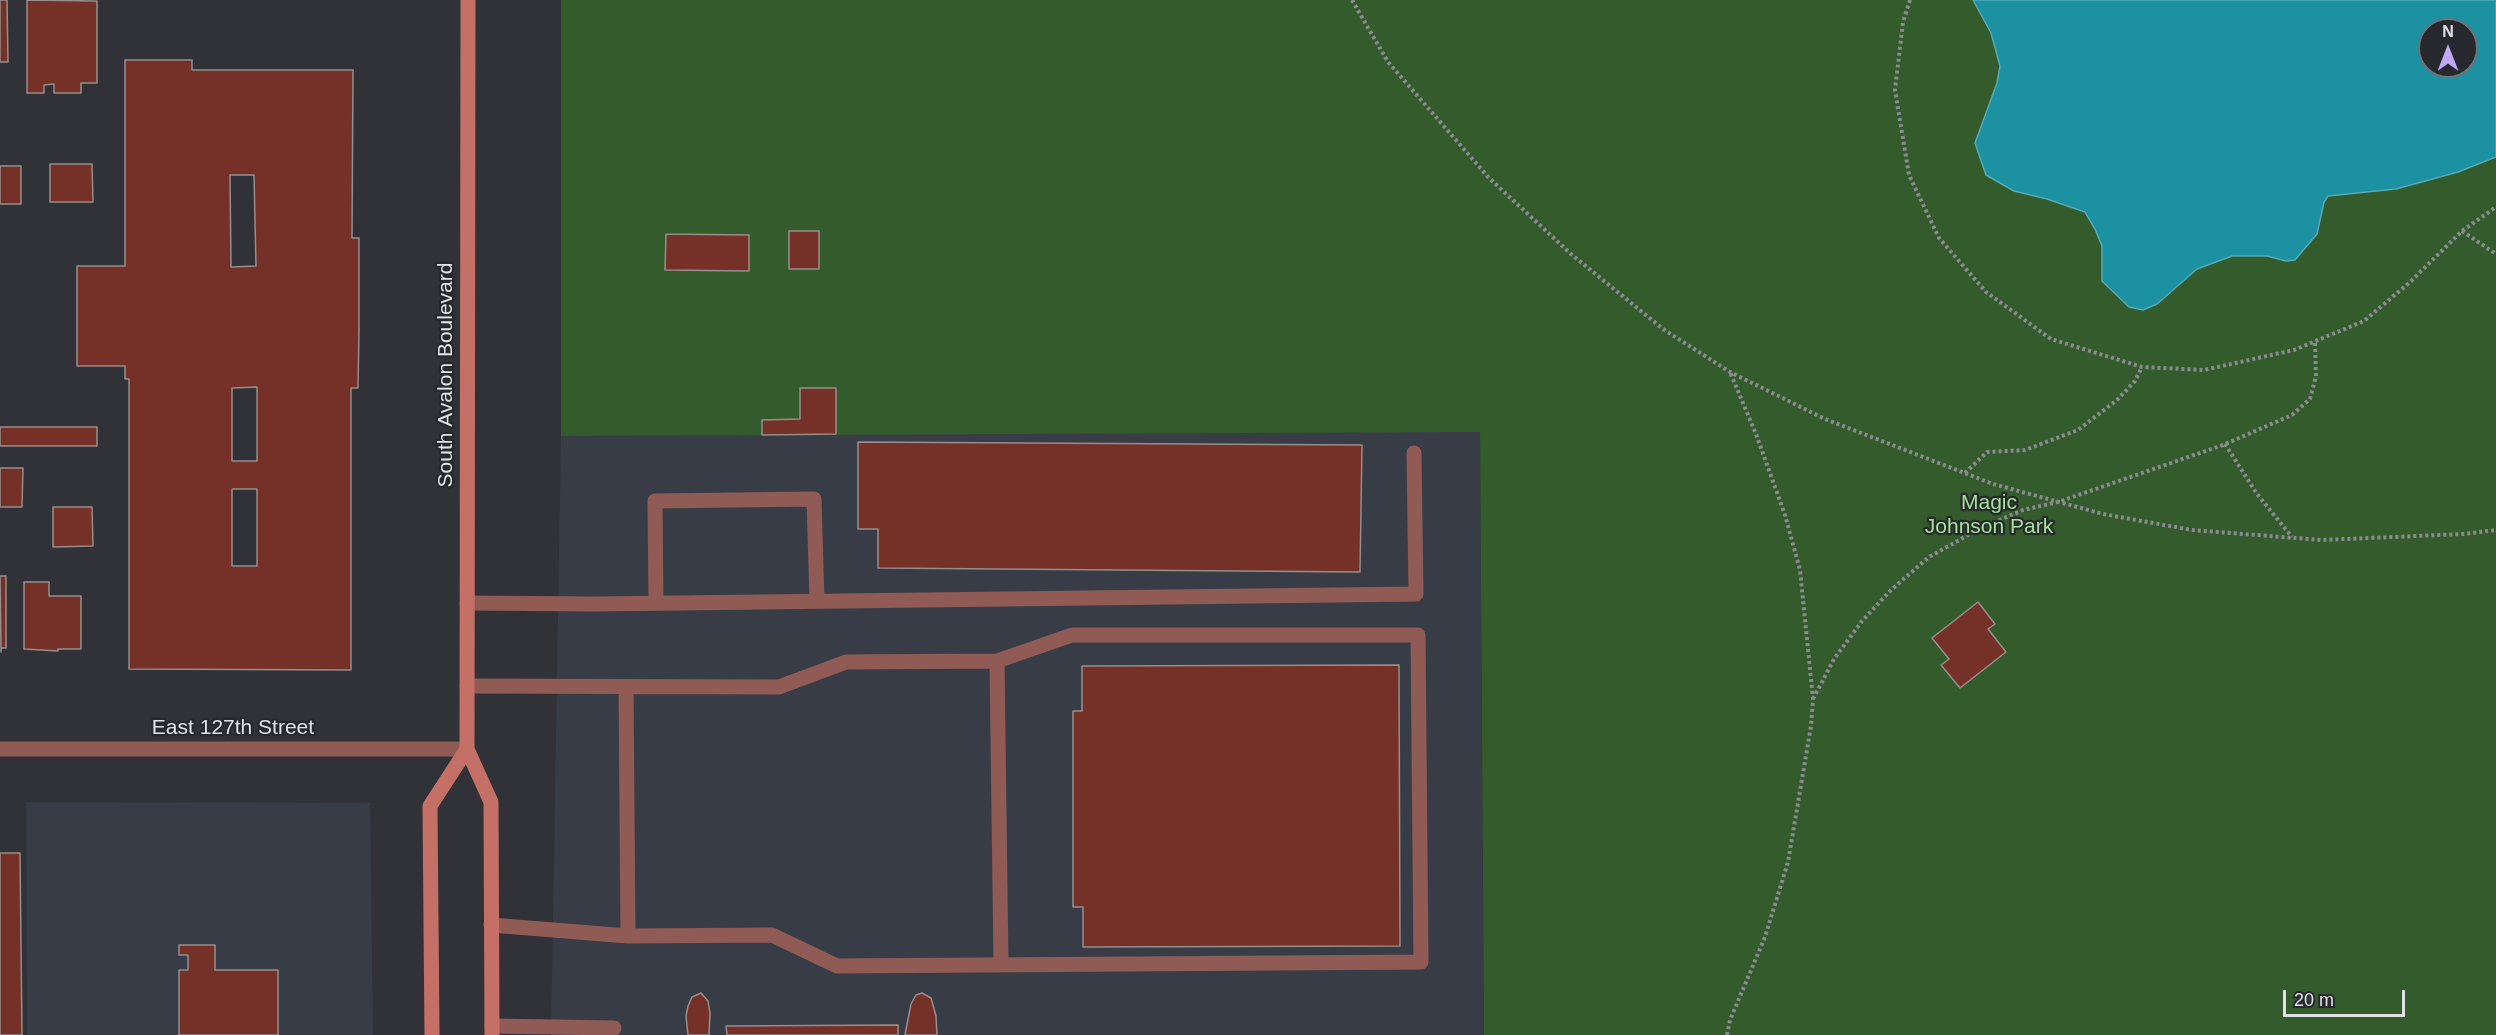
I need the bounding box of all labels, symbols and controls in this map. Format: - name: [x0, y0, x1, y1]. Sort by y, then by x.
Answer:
- north arrow: [2418, 18, 2478, 78]
- text: N: [2442, 23, 2454, 40]
- street label: South Avalon Boulevard: [433, 263, 459, 487]
- park label: Magic Johnson Park: [1925, 490, 2053, 540]
- street label: East 127th Street: [152, 715, 314, 741]
- scale bar: [2286, 978, 2408, 1016]
- text: 20 m: [2294, 990, 2334, 1010]

